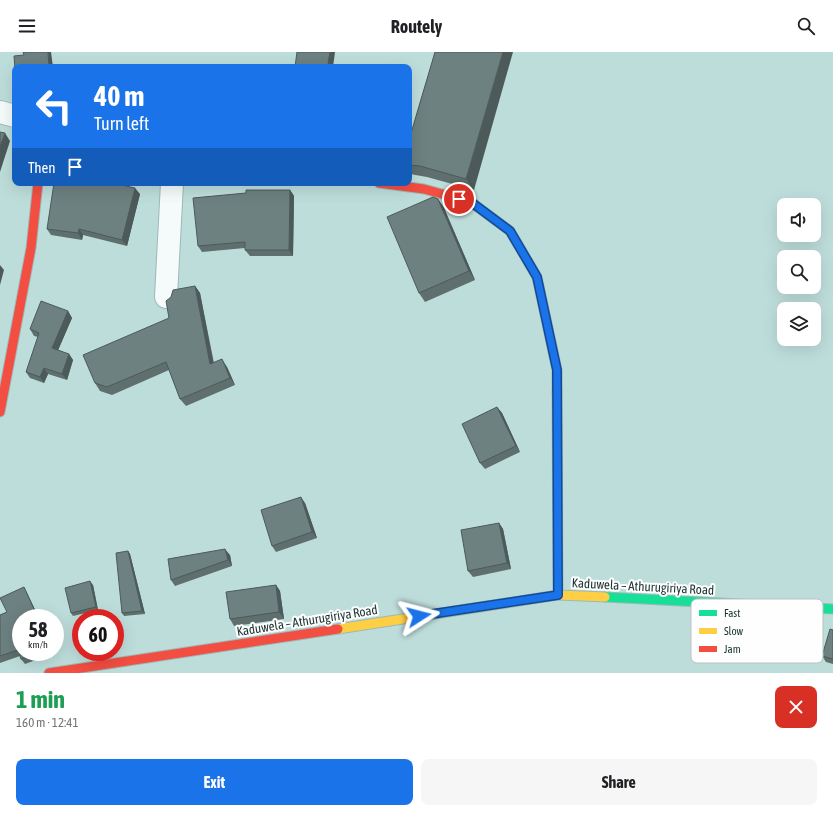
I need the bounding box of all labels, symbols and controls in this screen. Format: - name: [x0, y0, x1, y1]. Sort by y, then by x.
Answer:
- icon: menu: [16, 15, 38, 37]
- icon: search: [795, 15, 817, 37]
- text: Routely: [391, 16, 442, 37]
- icon: left: [28, 80, 80, 132]
- text: 40 m: [94, 80, 144, 112]
- text: Turn left: [94, 113, 149, 134]
- icon: arrive: [64, 156, 86, 178]
- text: Then: [28, 159, 56, 176]
- pin: [442, 182, 476, 216]
- icon: arrive: [448, 188, 470, 210]
- map controls: [777, 198, 821, 346]
- button: sound: [777, 198, 821, 242]
- button: search: [777, 250, 821, 294]
- button: layers: [777, 302, 821, 346]
- street label: Kaduwela – Athurugiriya Road: [571, 575, 715, 598]
- position arrow: [398, 595, 440, 637]
- legend: [691, 599, 823, 663]
- street label: Kaduwela – Athurugiriya Road: [236, 602, 379, 639]
- text: Fast: [724, 607, 740, 619]
- speed limit sign: 60: [72, 609, 124, 661]
- text: 58: [29, 618, 47, 641]
- text: Slow: [724, 625, 743, 637]
- text: km/h: [28, 639, 48, 650]
- text: Jam: [724, 643, 741, 655]
- text: 1 min: [16, 686, 65, 713]
- button: close: [775, 686, 817, 728]
- text: 160 m · 12:41: [16, 715, 79, 730]
- button: Exit: [16, 759, 413, 805]
- button: Share: [421, 759, 817, 805]

